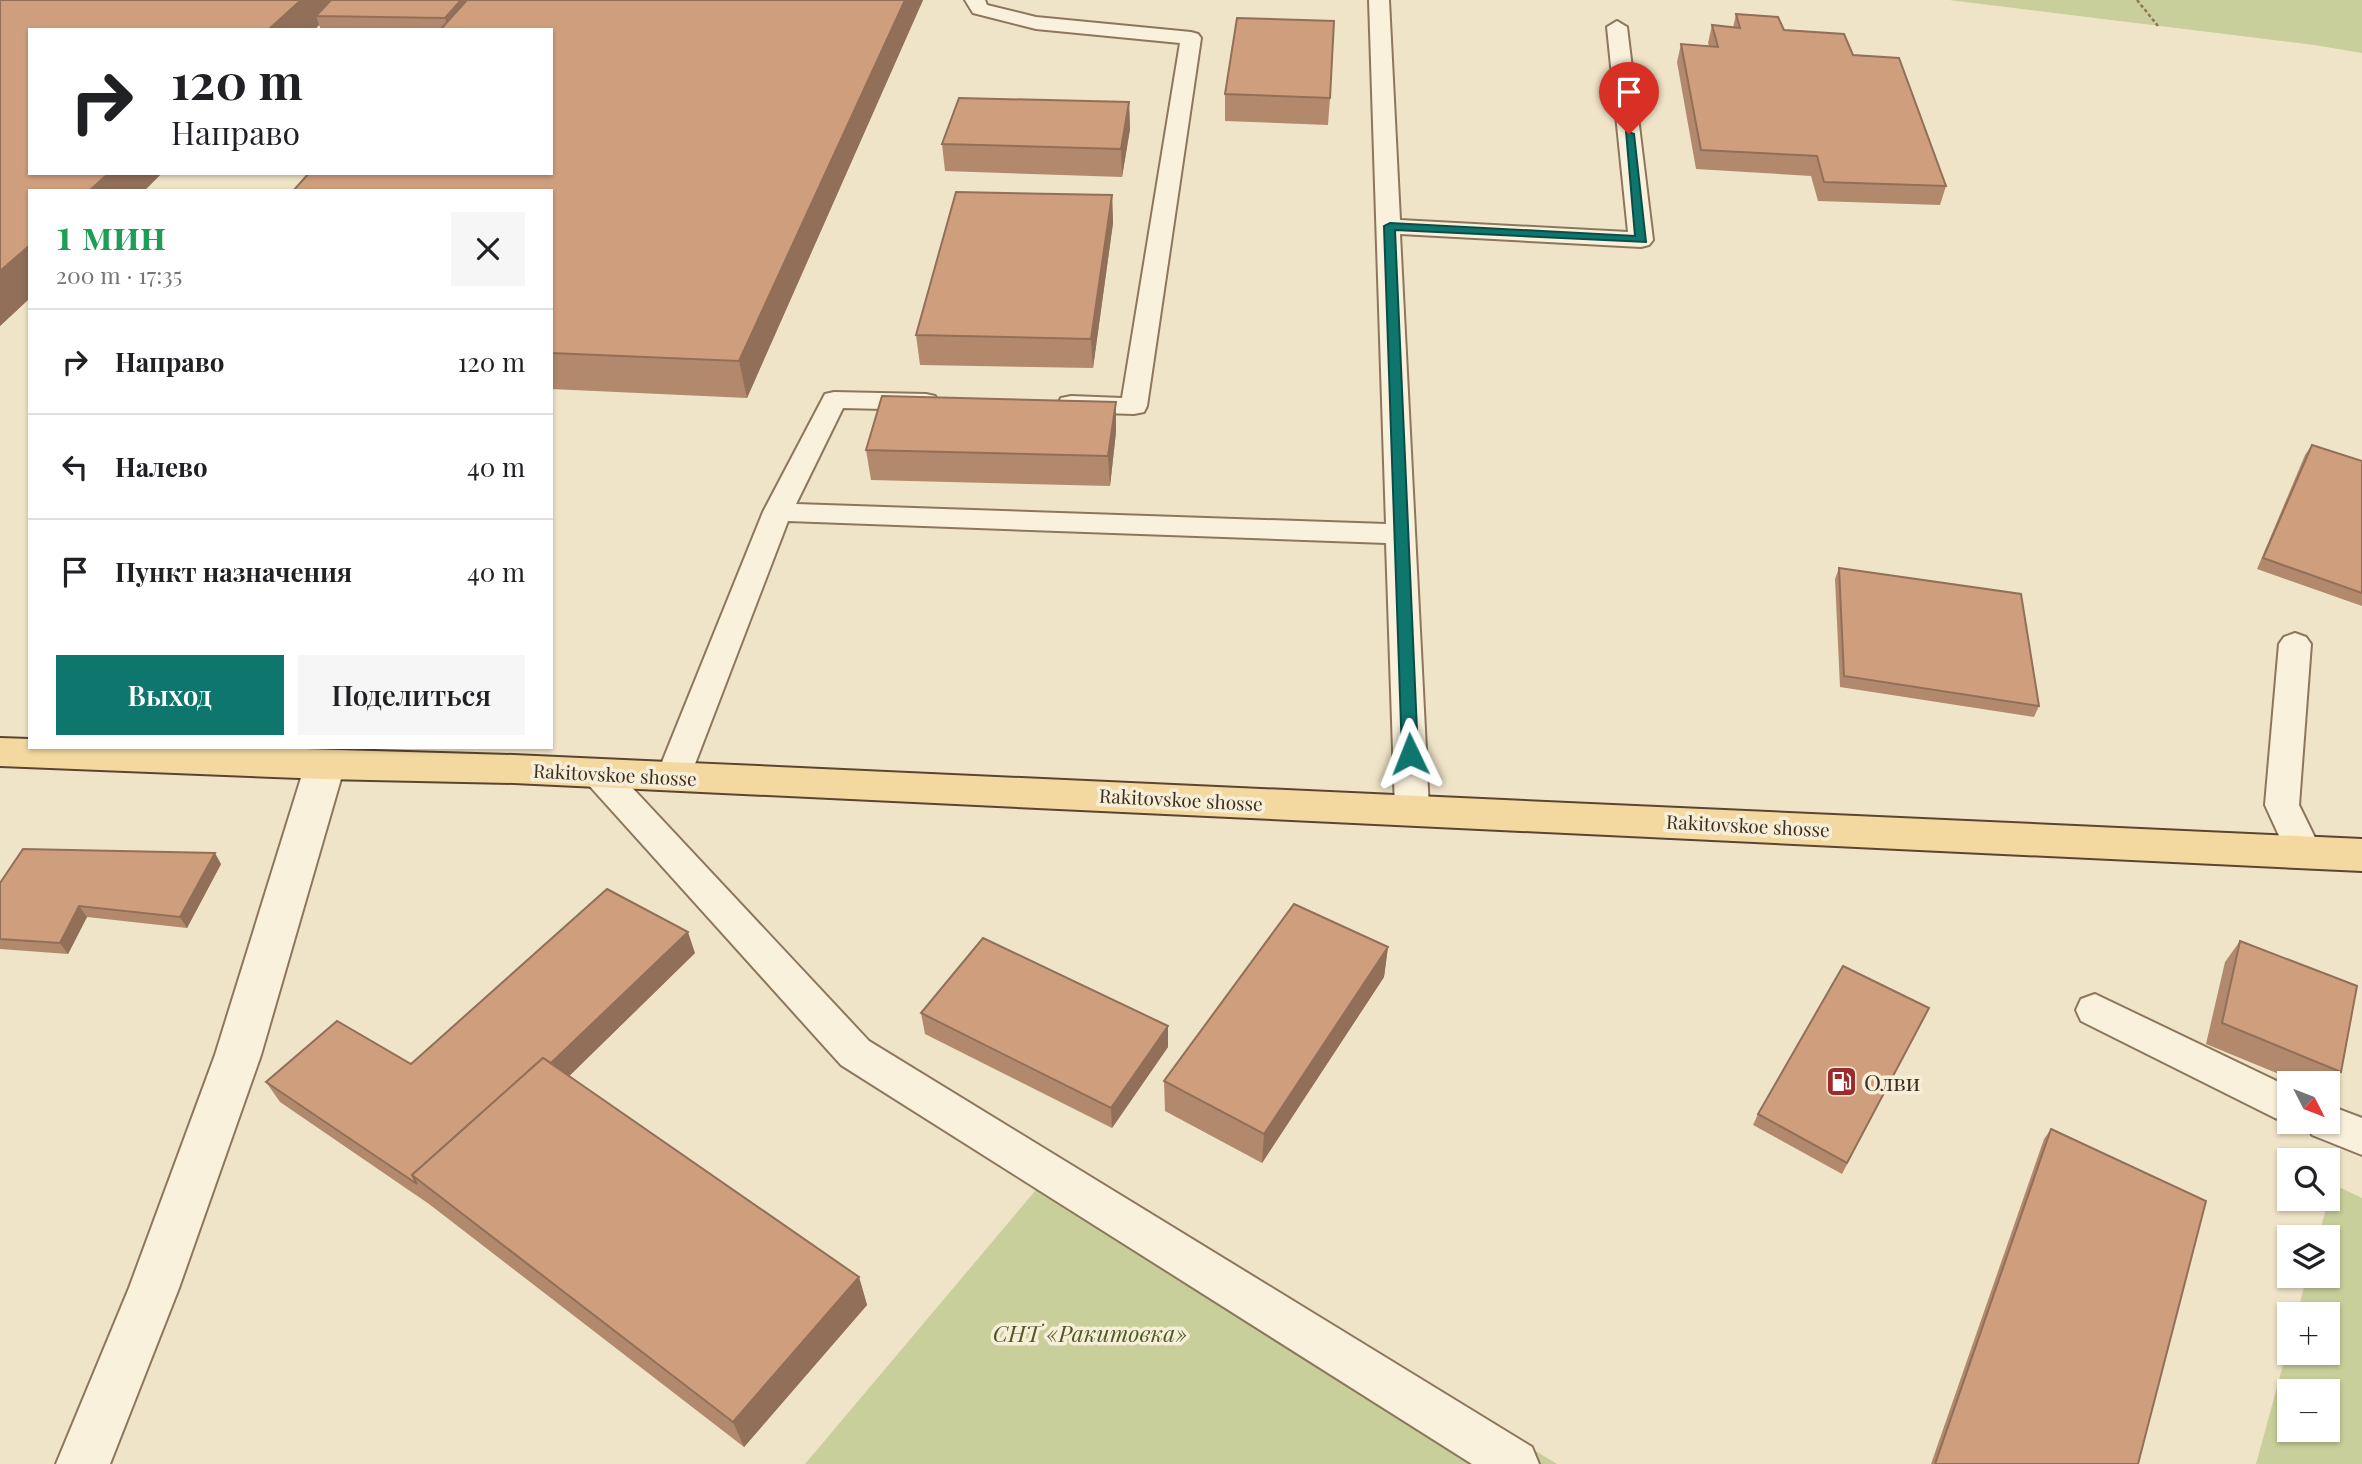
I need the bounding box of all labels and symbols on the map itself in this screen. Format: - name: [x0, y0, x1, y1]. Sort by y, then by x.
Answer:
- pin: [1599, 62, 1659, 134]
- position arrow: [1373, 717, 1447, 791]
- street label: Rakitovskoe shosse: [533, 757, 697, 791]
- street label: Rakitovskoe shosse: [1099, 782, 1263, 816]
- street label: Rakitovskoe shosse: [1666, 808, 1830, 842]
- fuel station icon: Олви: [1824, 1064, 1858, 1098]
- place label: Олви: [1864, 1066, 1920, 1097]
- north arrow: [2277, 1071, 2340, 1134]
- park label: СНТ «Ракитовка»: [993, 1317, 1187, 1348]

